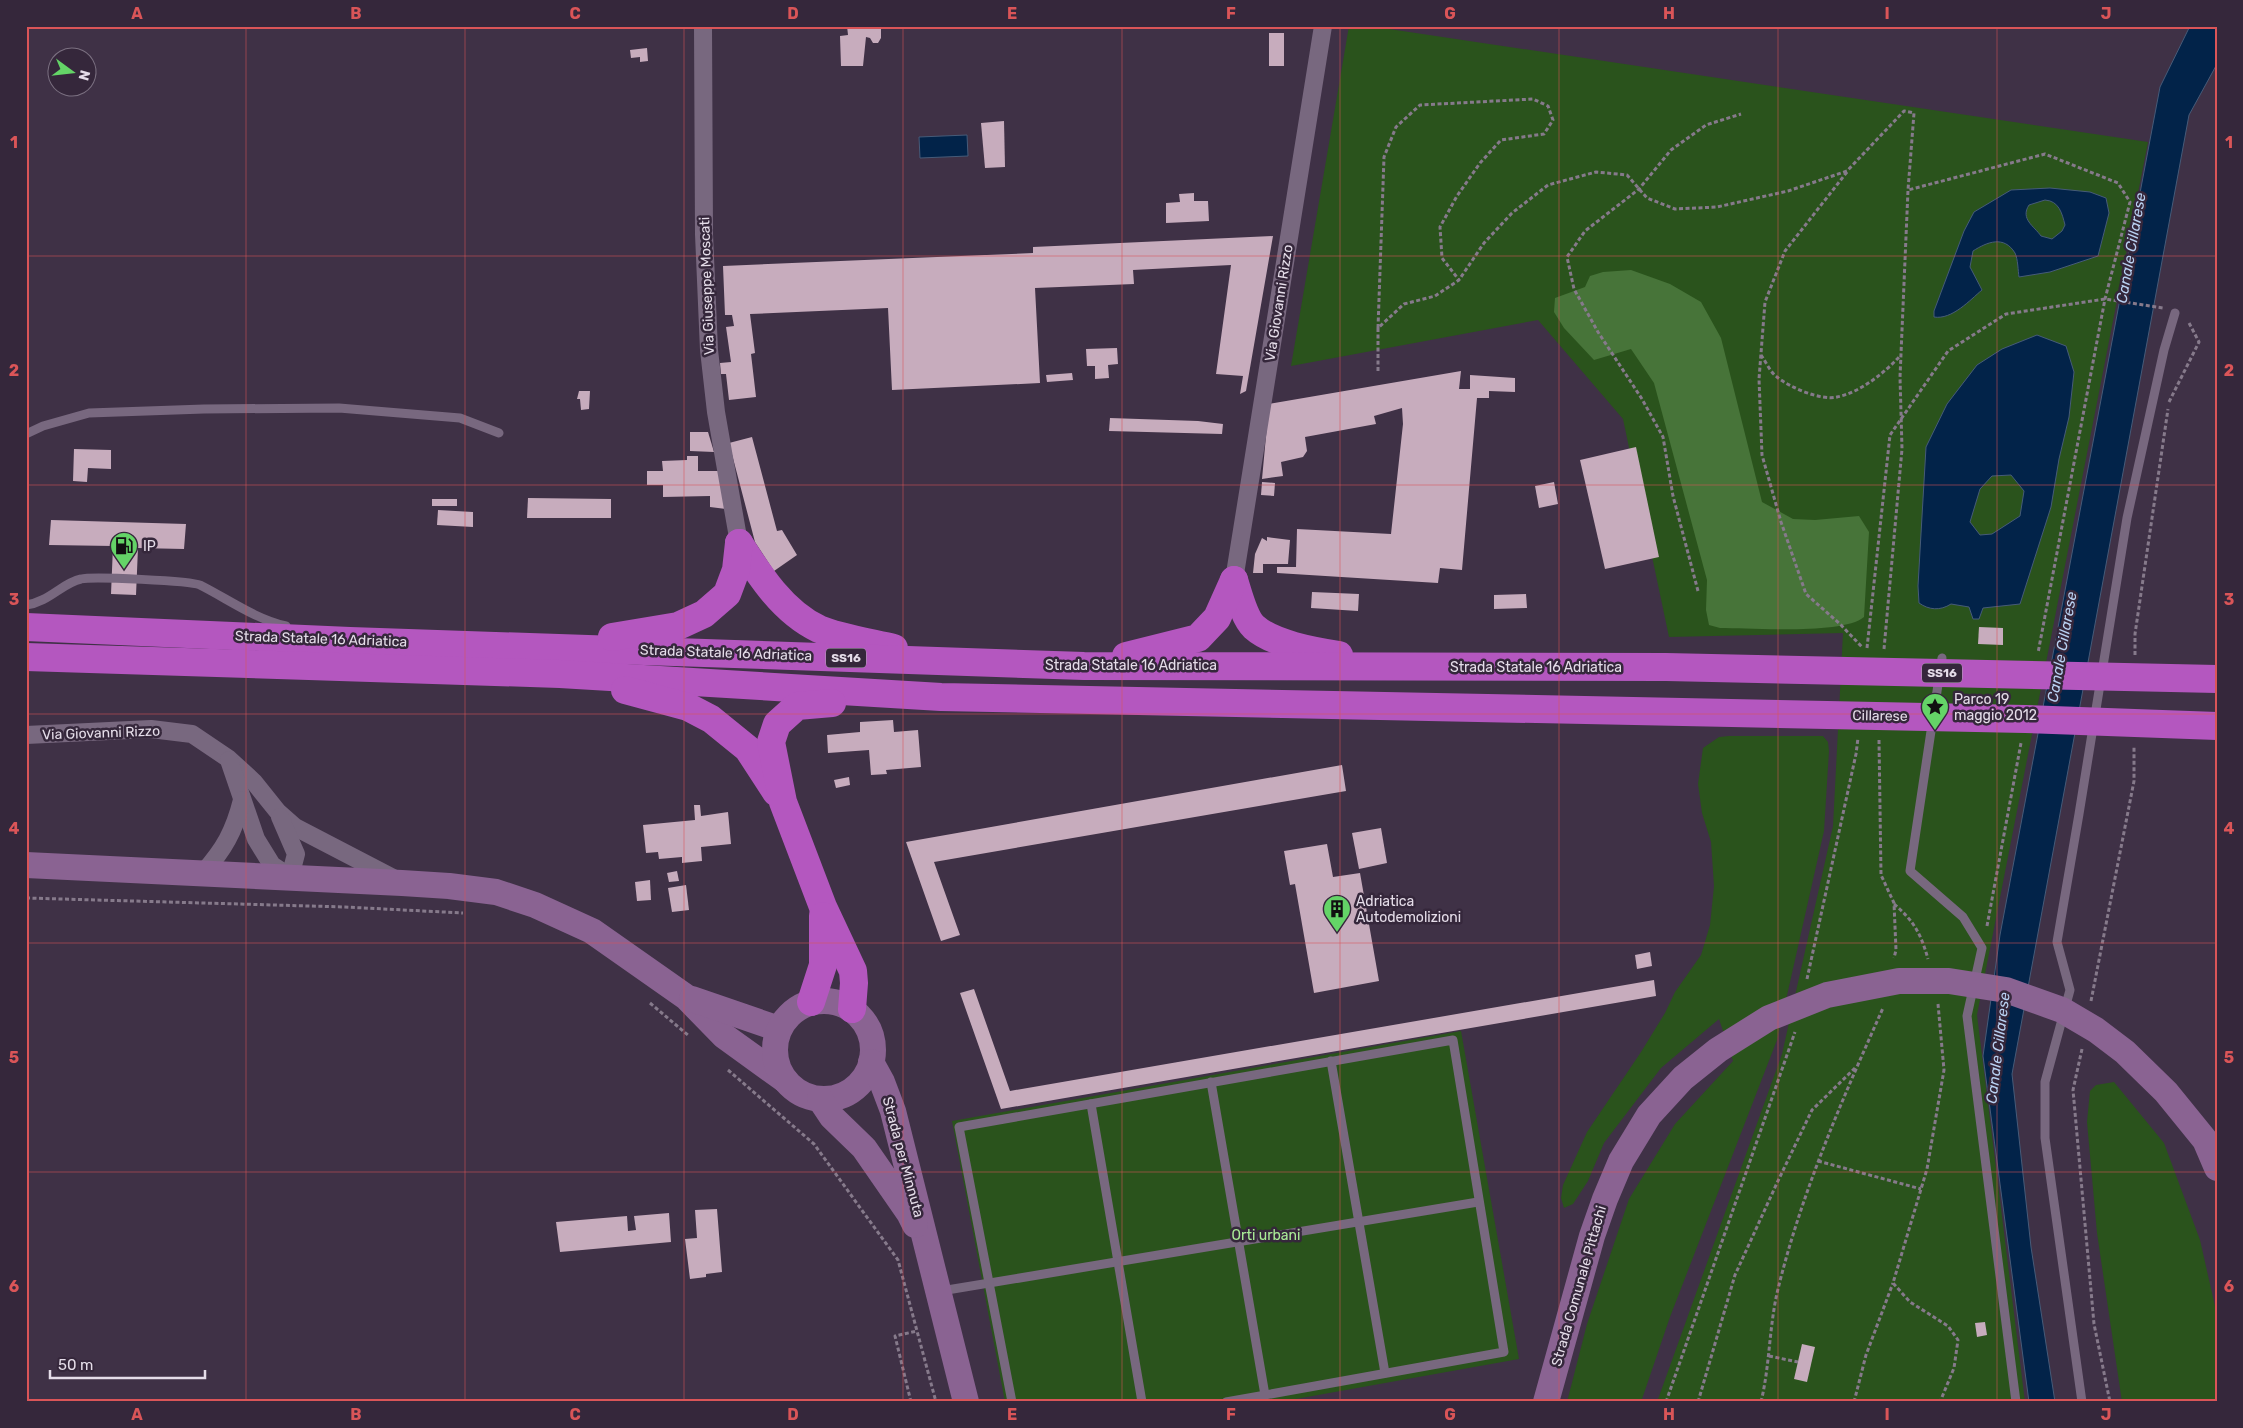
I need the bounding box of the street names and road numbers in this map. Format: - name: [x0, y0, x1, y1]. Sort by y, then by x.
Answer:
- street label: Via Giuseppe Moscati: [696, 216, 718, 356]
- street label: Via Giovanni Rizzo: [1261, 243, 1297, 363]
- street label: Strada Statale 16 Adriatica: [235, 628, 407, 650]
- street label: Strada Statale 16 Adriatica: [640, 642, 812, 664]
- road number: SS16: [826, 648, 866, 668]
- street label: Strada Statale 16 Adriatica: [1045, 657, 1217, 674]
- street label: Strada Statale 16 Adriatica: [1450, 659, 1622, 676]
- road number: SS16: [1922, 664, 1962, 682]
- street label: Cillarese: [1852, 707, 1908, 725]
- street label: Via Giovanni Rizzo: [42, 722, 160, 744]
- street label: Strada per Minnuta: [879, 1095, 927, 1219]
- street label: Strada Comunale Pittachi: [1548, 1204, 1610, 1368]

